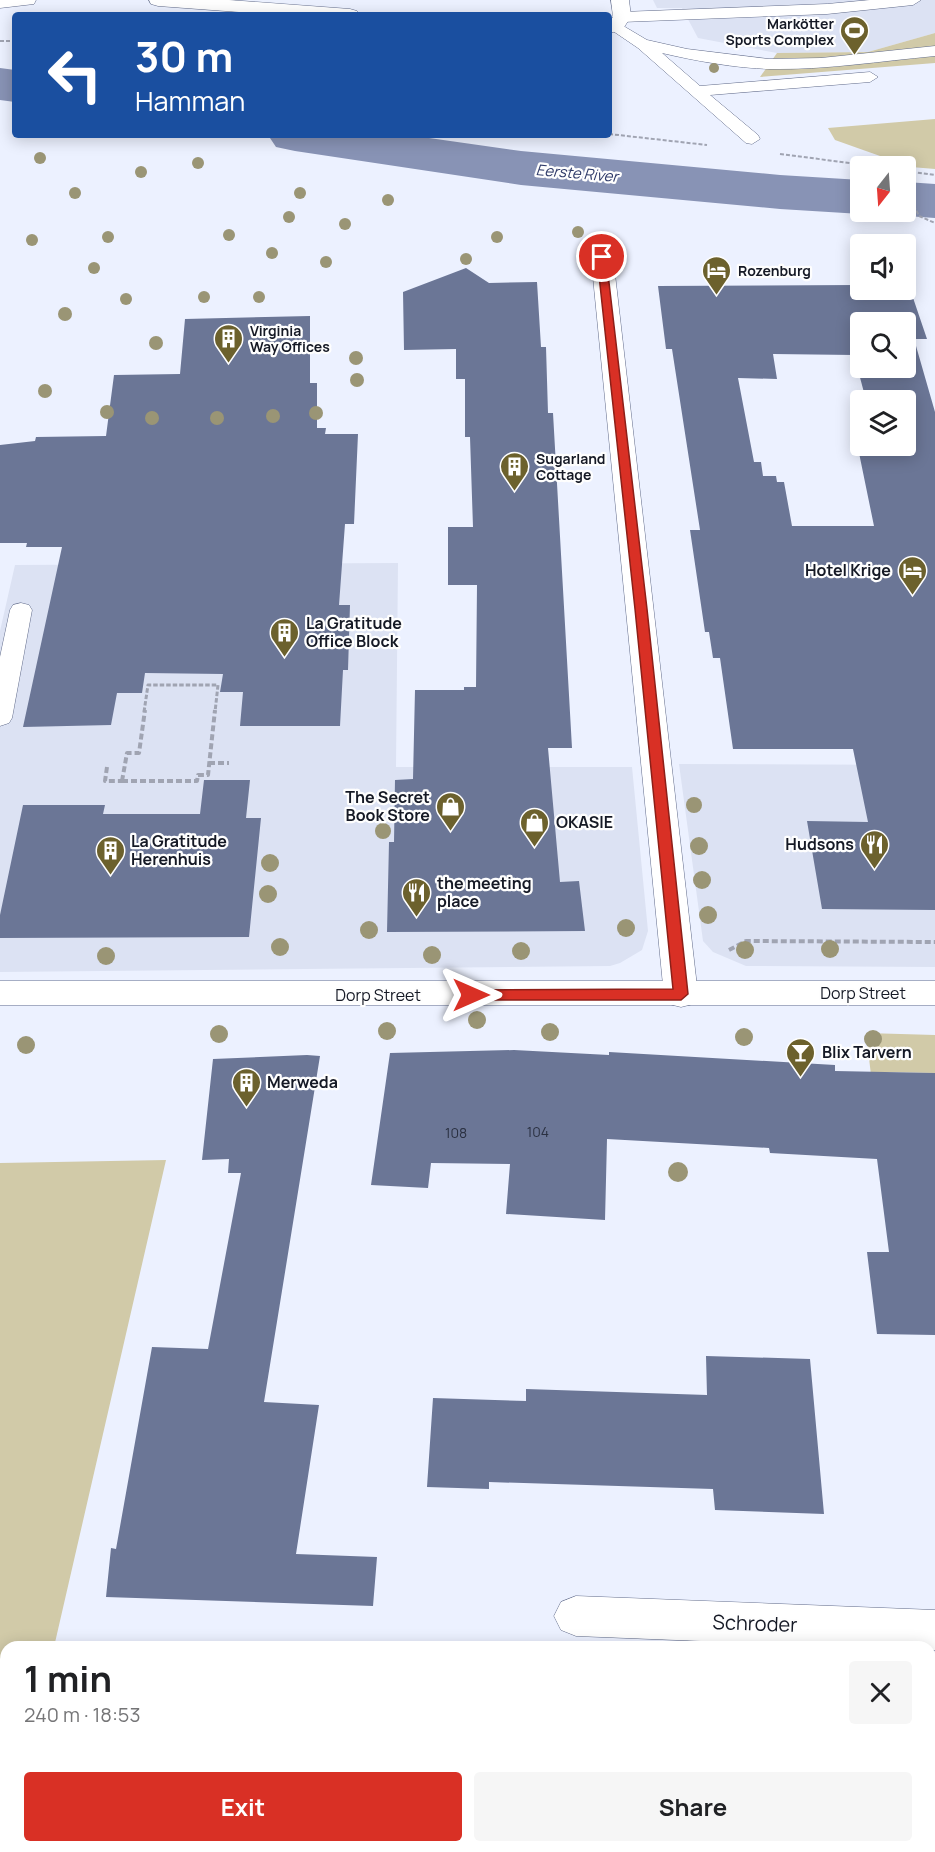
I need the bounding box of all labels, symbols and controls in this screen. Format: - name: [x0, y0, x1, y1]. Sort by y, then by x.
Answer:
- place label: Markötter Sports Complex: [725, 14, 834, 49]
- sports icon: Markötter Sports Complex: [839, 15, 871, 57]
- text: 30 m: [135, 27, 233, 85]
- icon: left: [36, 36, 114, 114]
- text: Hamman: [135, 82, 245, 119]
- north arrow: [850, 156, 916, 222]
- map controls: [850, 156, 916, 456]
- water label: Eerste River: [535, 159, 621, 187]
- pin: [576, 231, 627, 282]
- button: sound: [850, 234, 916, 300]
- icon: arrive: [585, 240, 618, 273]
- hotel icon: Rozenburg: [701, 254, 733, 296]
- place label: Rozenburg: [738, 261, 811, 280]
- button: search: [850, 312, 916, 378]
- place label: Virginia Way Offices: [250, 321, 330, 356]
- building icon: Virginia Way Offices: [213, 322, 245, 364]
- button: layers: [850, 390, 916, 456]
- place label: Sugarland Cottage: [536, 449, 606, 484]
- building icon: Sugarland Cottage: [499, 450, 531, 492]
- hotel icon: Hotel Krige: [896, 554, 928, 596]
- place label: Hotel Krige: [805, 559, 891, 581]
- place label: La Gratitude Office Block: [306, 612, 402, 652]
- building icon: La Gratitude Office Block: [269, 616, 301, 658]
- place label: The Secret Book Store: [345, 786, 430, 826]
- shop icon: The Secret Book Store: [435, 790, 467, 832]
- shop icon: OKASIE: [519, 806, 551, 848]
- place label: OKASIE: [556, 811, 613, 833]
- restaurant icon: Hudsons: [859, 828, 891, 870]
- place label: La Gratitude Herenhuis: [131, 830, 227, 870]
- place label: Hudsons: [785, 833, 854, 855]
- building icon: La Gratitude Herenhuis: [94, 834, 126, 876]
- place label: the meeting place: [437, 872, 532, 912]
- restaurant icon: the meeting place: [400, 876, 432, 918]
- position arrow: [439, 963, 503, 1027]
- street label: Dorp Street: [820, 982, 906, 1004]
- street label: Dorp Street: [335, 984, 421, 1006]
- bar icon: Blix Tarvern: [785, 1036, 817, 1078]
- place label: Blix Tarvern: [822, 1041, 912, 1063]
- building icon: Merweda: [230, 1066, 262, 1108]
- place label: Merweda: [267, 1071, 338, 1093]
- house number: 104: [527, 1122, 549, 1141]
- house number: 108: [445, 1123, 467, 1142]
- street label: Schroder: [712, 1608, 798, 1638]
- text: 1 min: [24, 1654, 112, 1703]
- button: close: [849, 1661, 912, 1724]
- text: 240 m · 18:53: [24, 1701, 140, 1728]
- button: Exit: [24, 1772, 462, 1841]
- button: Share: [474, 1772, 912, 1841]

